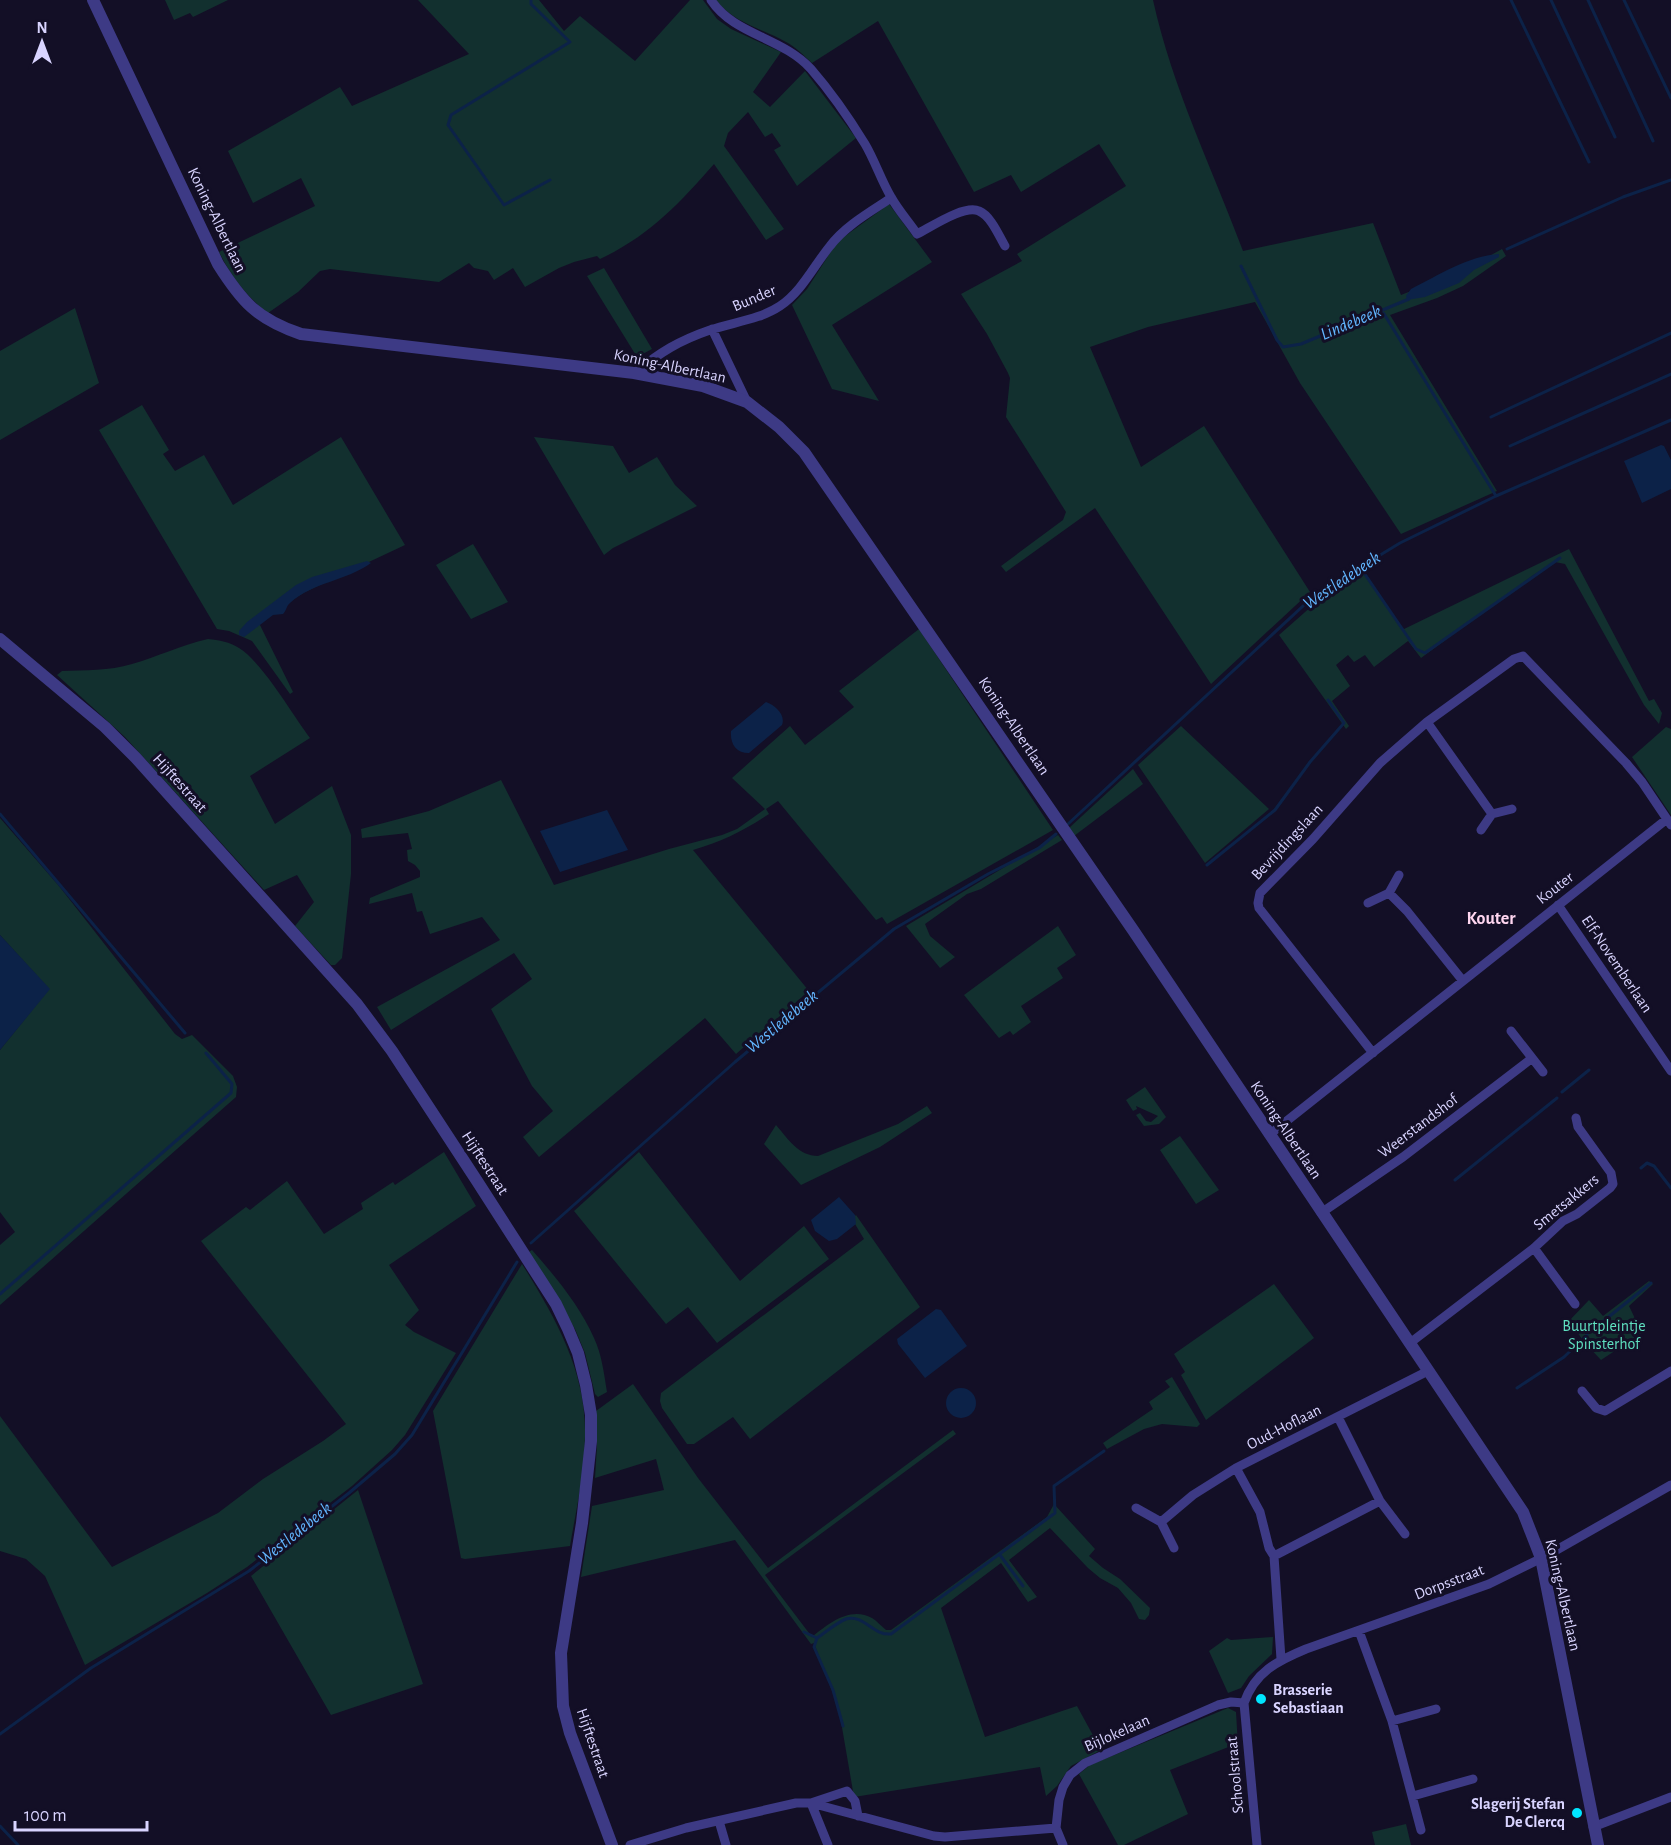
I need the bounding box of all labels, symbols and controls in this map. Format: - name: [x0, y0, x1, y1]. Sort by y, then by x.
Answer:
- north arrow: [12, 12, 72, 72]
- text: N: [36, 20, 48, 36]
- street label: Koning-Albertlaan: [185, 165, 249, 275]
- street label: Bunder: [730, 281, 779, 314]
- water label: Lindebeek: [1318, 302, 1384, 344]
- street label: Koning-Albertlaan: [612, 346, 728, 386]
- water label: Westledebeek: [1300, 549, 1384, 613]
- street label: Koning-Albertlaan: [975, 674, 1053, 778]
- street label: Hijftestraat: [149, 751, 210, 816]
- street label: Bevrijdingslaan: [1248, 801, 1327, 884]
- street label: Kouter: [1534, 868, 1577, 907]
- district label: Kouter: [1466, 910, 1516, 928]
- street label: Elf-Novemberlaan: [1579, 912, 1655, 1016]
- water label: Westledebeek: [742, 987, 822, 1057]
- street label: Koning-Albertlaan: [1247, 1078, 1325, 1182]
- street label: Weerstandshof: [1375, 1090, 1462, 1161]
- street label: Hijftestraat: [458, 1128, 511, 1198]
- street label: Smetsakkers: [1530, 1171, 1602, 1233]
- park label: Buurtpleintje Spinsterhof: [1562, 1318, 1646, 1352]
- street label: Oud-Hoflaan: [1244, 1401, 1324, 1453]
- water label: Westledebeek: [255, 1499, 335, 1569]
- street label: Koning-Albertlaan: [1542, 1538, 1584, 1652]
- street label: Dorpsstraat: [1412, 1561, 1486, 1603]
- place label: Brasserie Sebastiaan: [1273, 1682, 1344, 1716]
- marker: Brasserie Sebastiaan: [1254, 1692, 1268, 1706]
- street label: Hijftestraat: [573, 1706, 612, 1780]
- street label: Bijlokelaan: [1082, 1712, 1153, 1755]
- street label: Schoolstraat: [1224, 1736, 1246, 1814]
- scale bar: [15, 1794, 147, 1832]
- place label: Slagerij Stefan De Clercq: [1471, 1796, 1565, 1830]
- marker: Slagerij Stefan De Clercq: [1570, 1806, 1584, 1820]
- text: 100 m: [24, 1807, 67, 1825]

